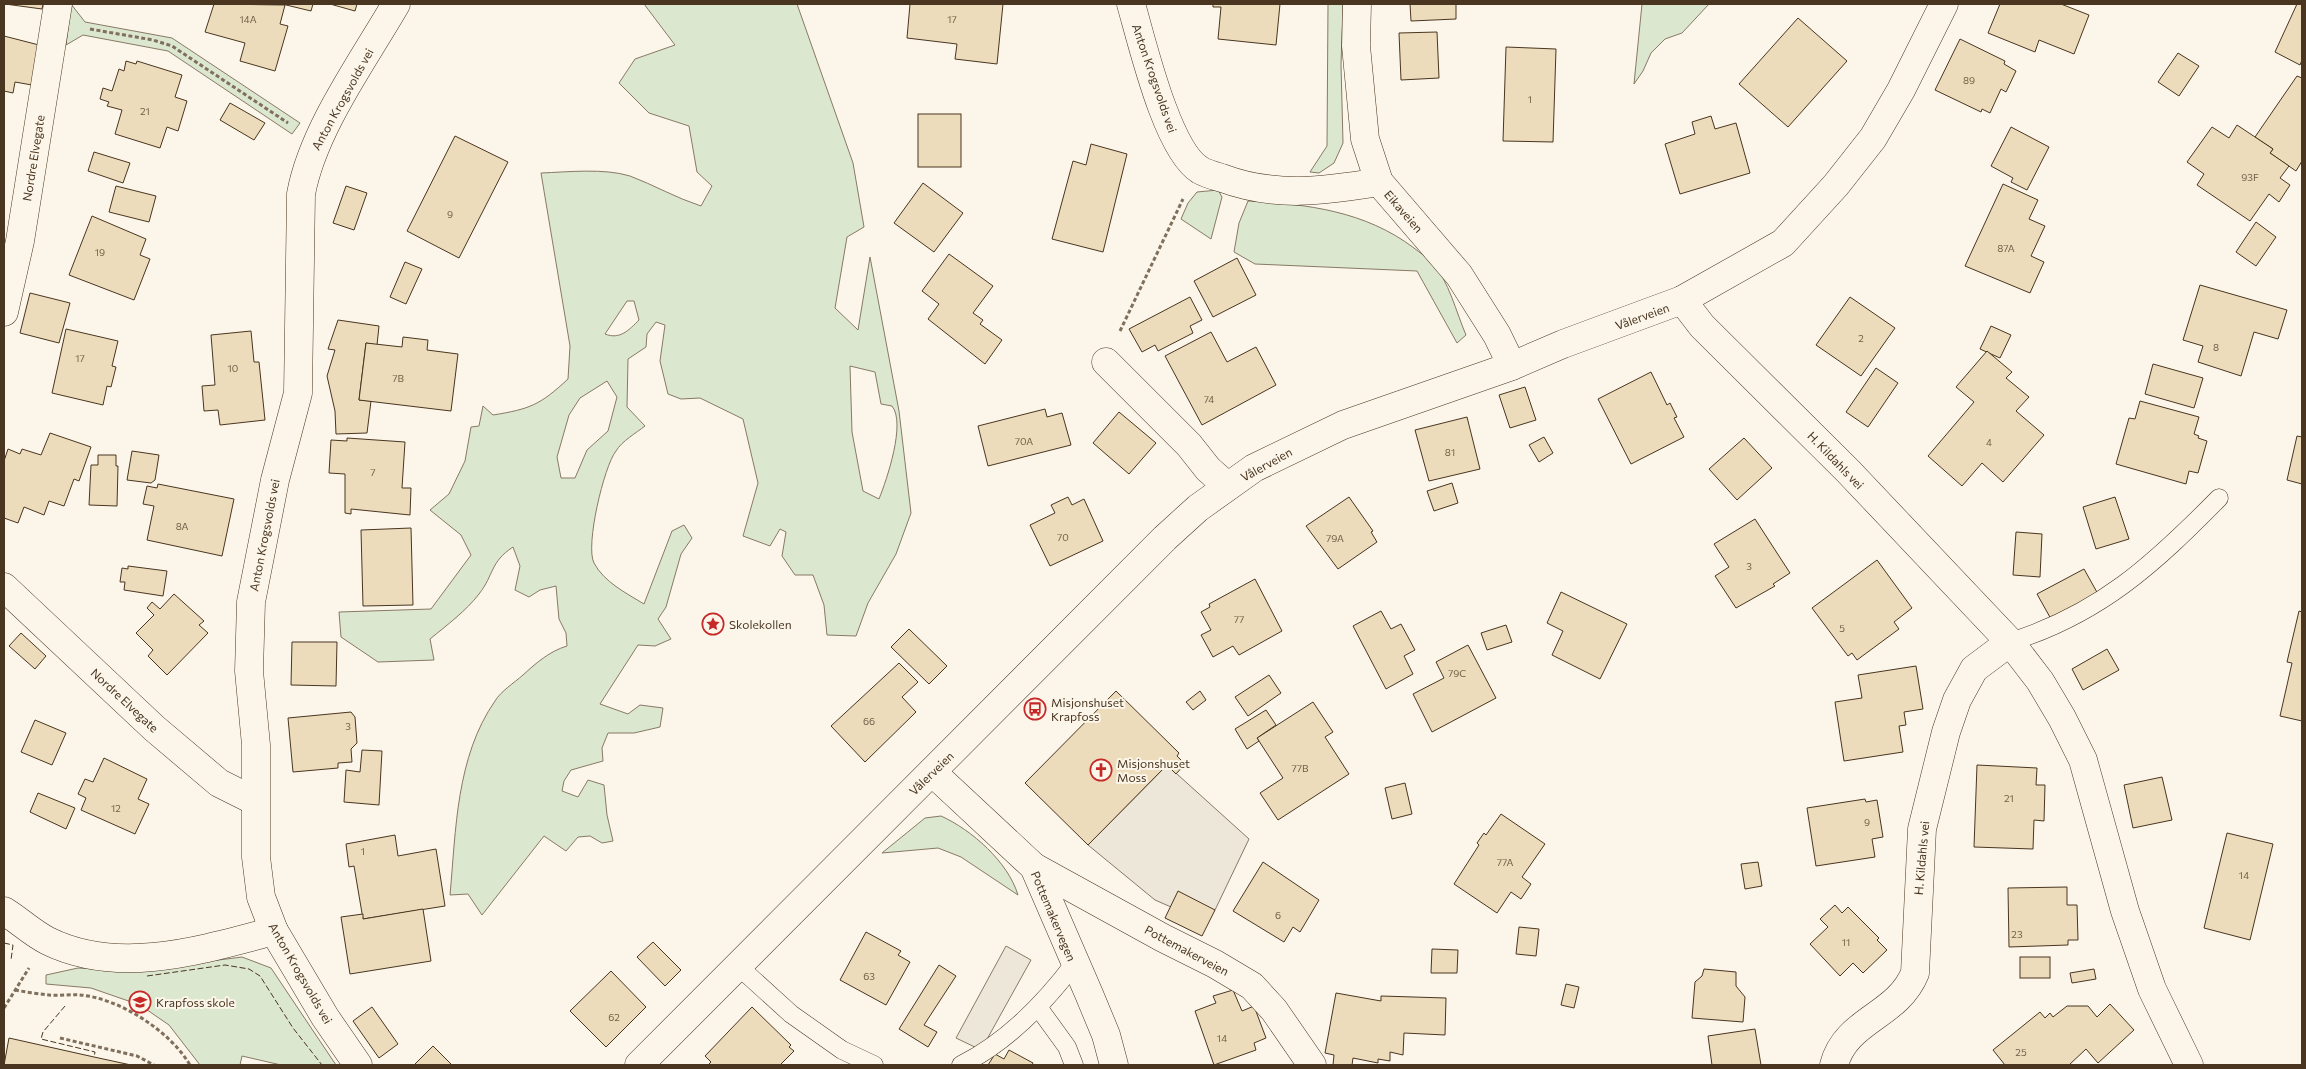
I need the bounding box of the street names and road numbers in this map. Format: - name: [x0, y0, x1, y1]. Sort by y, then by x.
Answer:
- street label: Anton Krogsvolds vei: [1130, 22, 1180, 134]
- street label: Anton Krogsvolds vei: [308, 46, 376, 152]
- street label: Nordre Elvegate: [19, 114, 47, 202]
- street label: Eikaveien: [1382, 187, 1426, 235]
- street label: Vålerveien: [1613, 300, 1671, 332]
- street label: H. Kildahls vei: [1805, 428, 1867, 492]
- street label: Vålerveien: [1238, 444, 1294, 484]
- street label: Anton Krogsvolds vei: [246, 478, 282, 592]
- street label: Nordre Elvegate: [88, 665, 162, 735]
- street label: Vålerveien: [906, 748, 956, 798]
- street label: H. Kildahls vei: [1911, 820, 1931, 896]
- street label: Pottemakervegen: [1029, 869, 1079, 963]
- street label: Anton Krogsvolds vei: [266, 920, 336, 1026]
- street label: Pottemakerveien: [1143, 922, 1231, 978]

